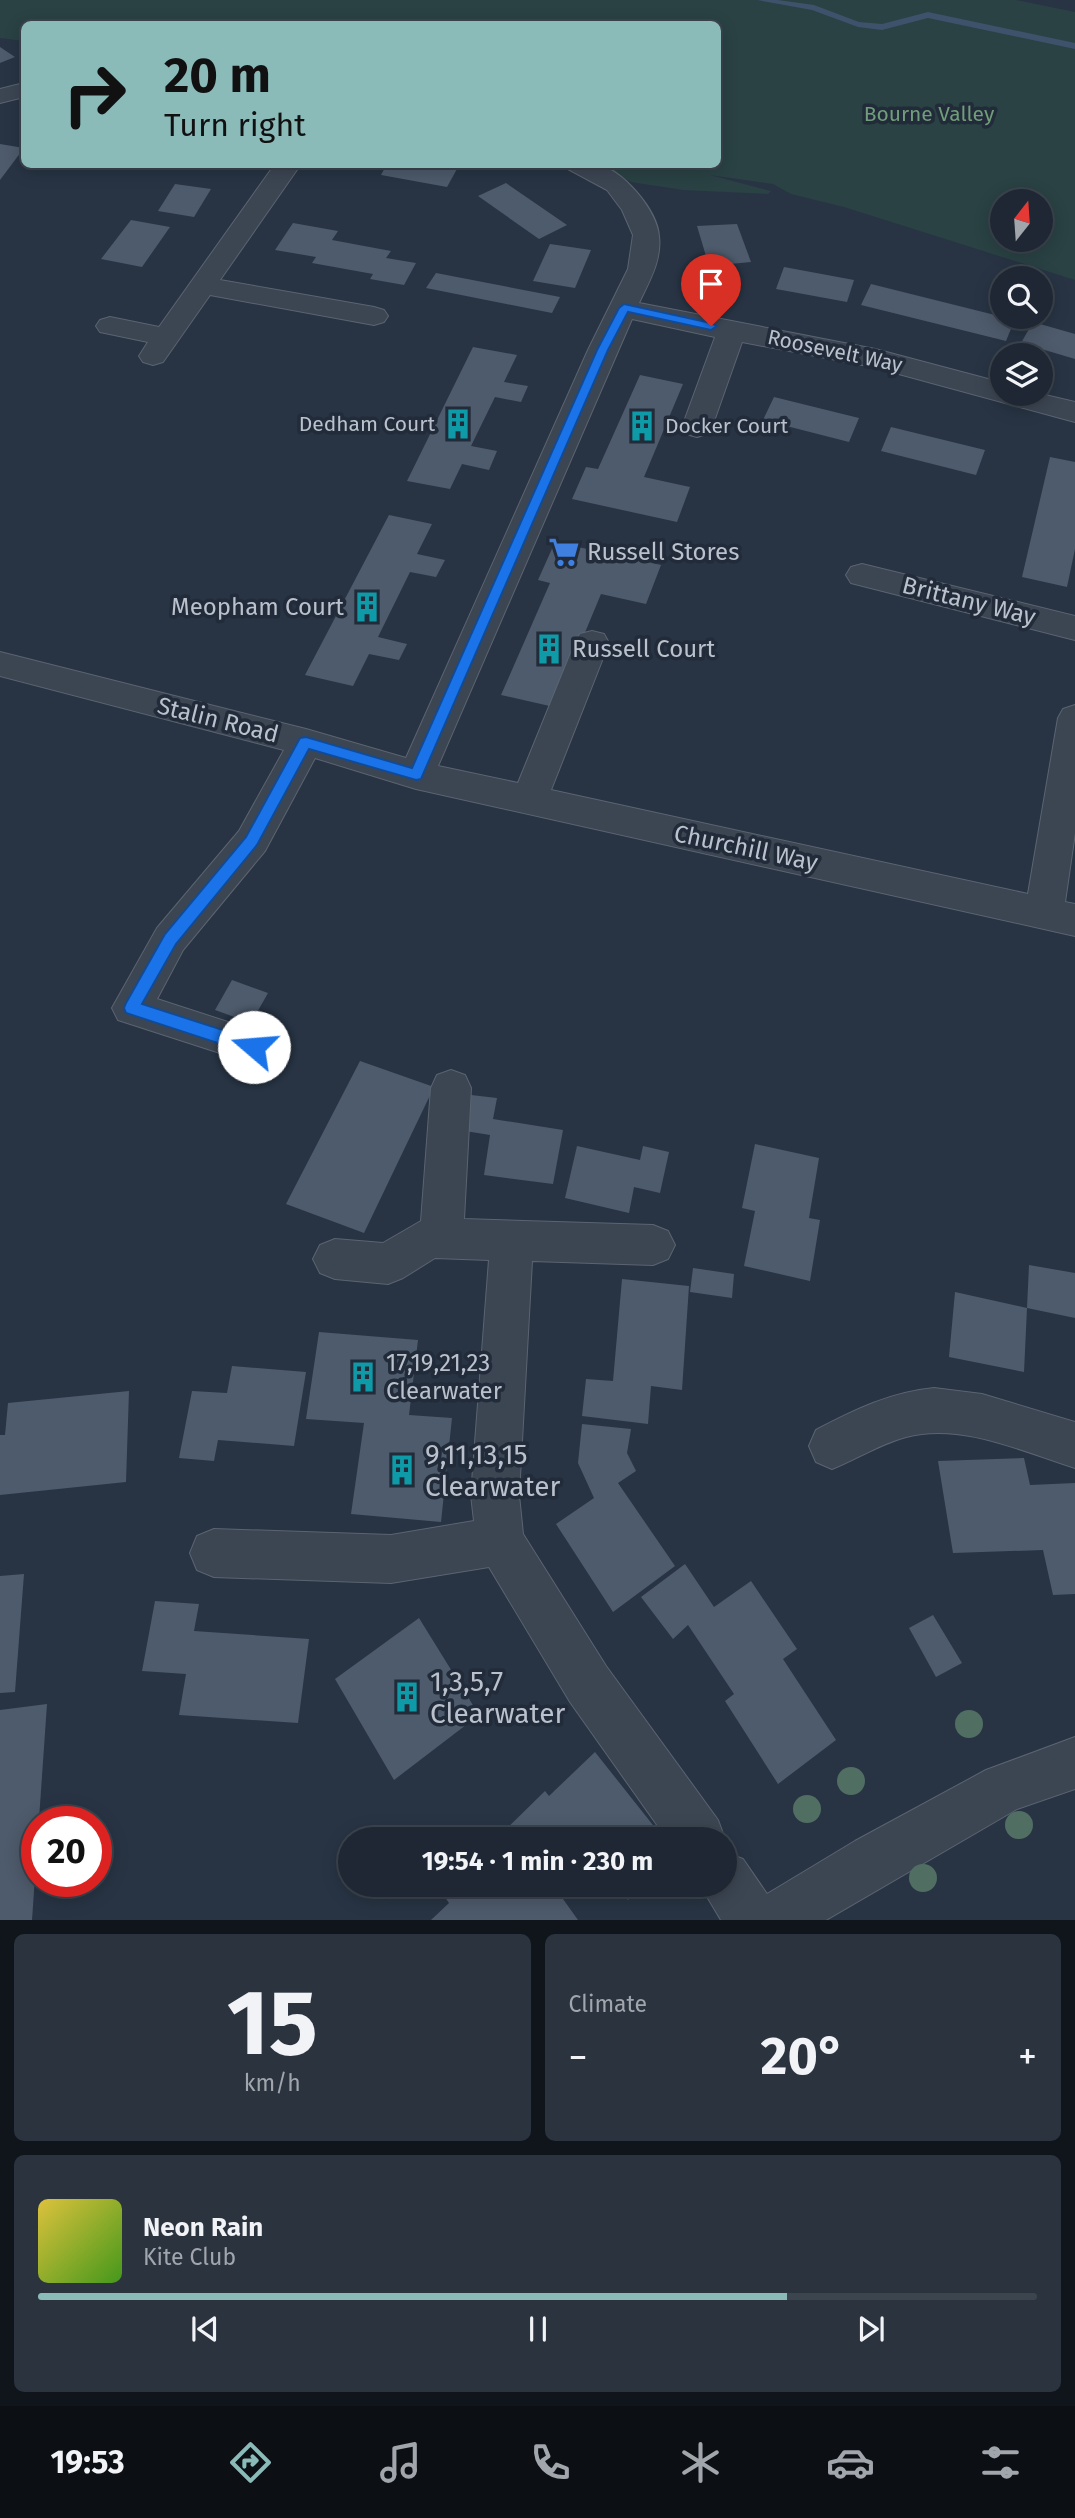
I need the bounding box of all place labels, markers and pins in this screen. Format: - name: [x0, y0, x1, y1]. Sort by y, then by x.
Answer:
- pin: [681, 254, 741, 326]
- building icon: Dedham Court: [441, 407, 475, 441]
- building icon: Docker Court: [625, 409, 659, 443]
- place label: Dedham Court: [299, 411, 435, 437]
- place label: Docker Court: [665, 413, 788, 439]
- supermarket icon: Russell Stores: [547, 535, 581, 569]
- place label: Russell Stores: [587, 538, 739, 566]
- building icon: Meopham Court: [350, 590, 384, 624]
- place label: Meopham Court: [171, 593, 344, 621]
- building icon: Russell Court: [532, 632, 566, 666]
- place label: Russell Court: [572, 635, 715, 663]
- place label: 17,19,21,23 Clearwater: [386, 1349, 503, 1405]
- building icon: 17,19,21,23 Clearwater: [346, 1360, 380, 1394]
- place label: 9,11,13,15 Clearwater: [425, 1438, 560, 1503]
- building icon: 9,11,13,15 Clearwater: [385, 1453, 419, 1487]
- place label: 1,3,5,7 Clearwater: [430, 1665, 565, 1730]
- building icon: 1,3,5,7 Clearwater: [390, 1680, 424, 1714]

